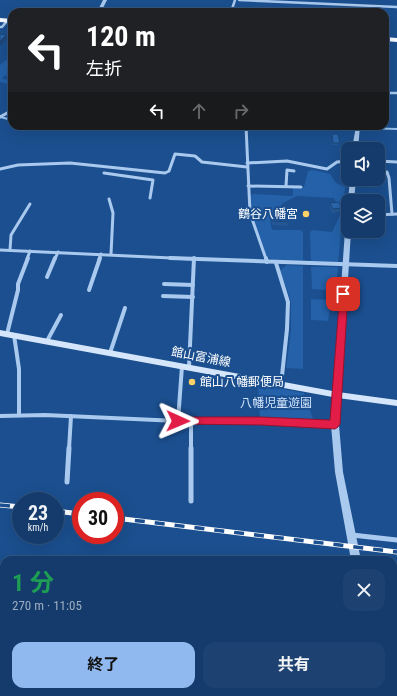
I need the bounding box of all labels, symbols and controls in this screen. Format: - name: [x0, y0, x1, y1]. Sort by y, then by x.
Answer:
- text: 120 m: [86, 20, 156, 53]
- icon: left: [20, 24, 72, 76]
- text: 左折: [86, 58, 122, 79]
- icon: left: [146, 100, 168, 122]
- icon: ahead: [188, 100, 210, 122]
- icon: right: [230, 100, 252, 122]
- map controls: [341, 142, 385, 238]
- button: sound: [341, 142, 385, 186]
- button: layers: [341, 194, 385, 238]
- place label: 鶴谷八幡宮: [238, 207, 298, 221]
- marker: 鶴谷八幡宮: [301, 209, 311, 219]
- pin: [326, 277, 360, 311]
- icon: arrive: [332, 283, 354, 305]
- street label: 館山富浦線: [170, 344, 232, 370]
- place label: 館山八幡郵便局: [200, 375, 284, 389]
- marker: 館山八幡郵便局: [187, 377, 197, 387]
- park label: 八幡児童遊園: [240, 396, 312, 410]
- position arrow: [157, 400, 199, 442]
- speed limit sign: 30: [72, 492, 124, 544]
- text: 23: [28, 501, 48, 525]
- text: km/h: [28, 522, 48, 533]
- text: 1 分: [12, 569, 54, 597]
- button: close: [343, 569, 385, 611]
- text: 270 m · 11:05: [12, 598, 82, 613]
- button: 終了: [12, 642, 195, 688]
- button: 共有: [203, 642, 385, 688]

